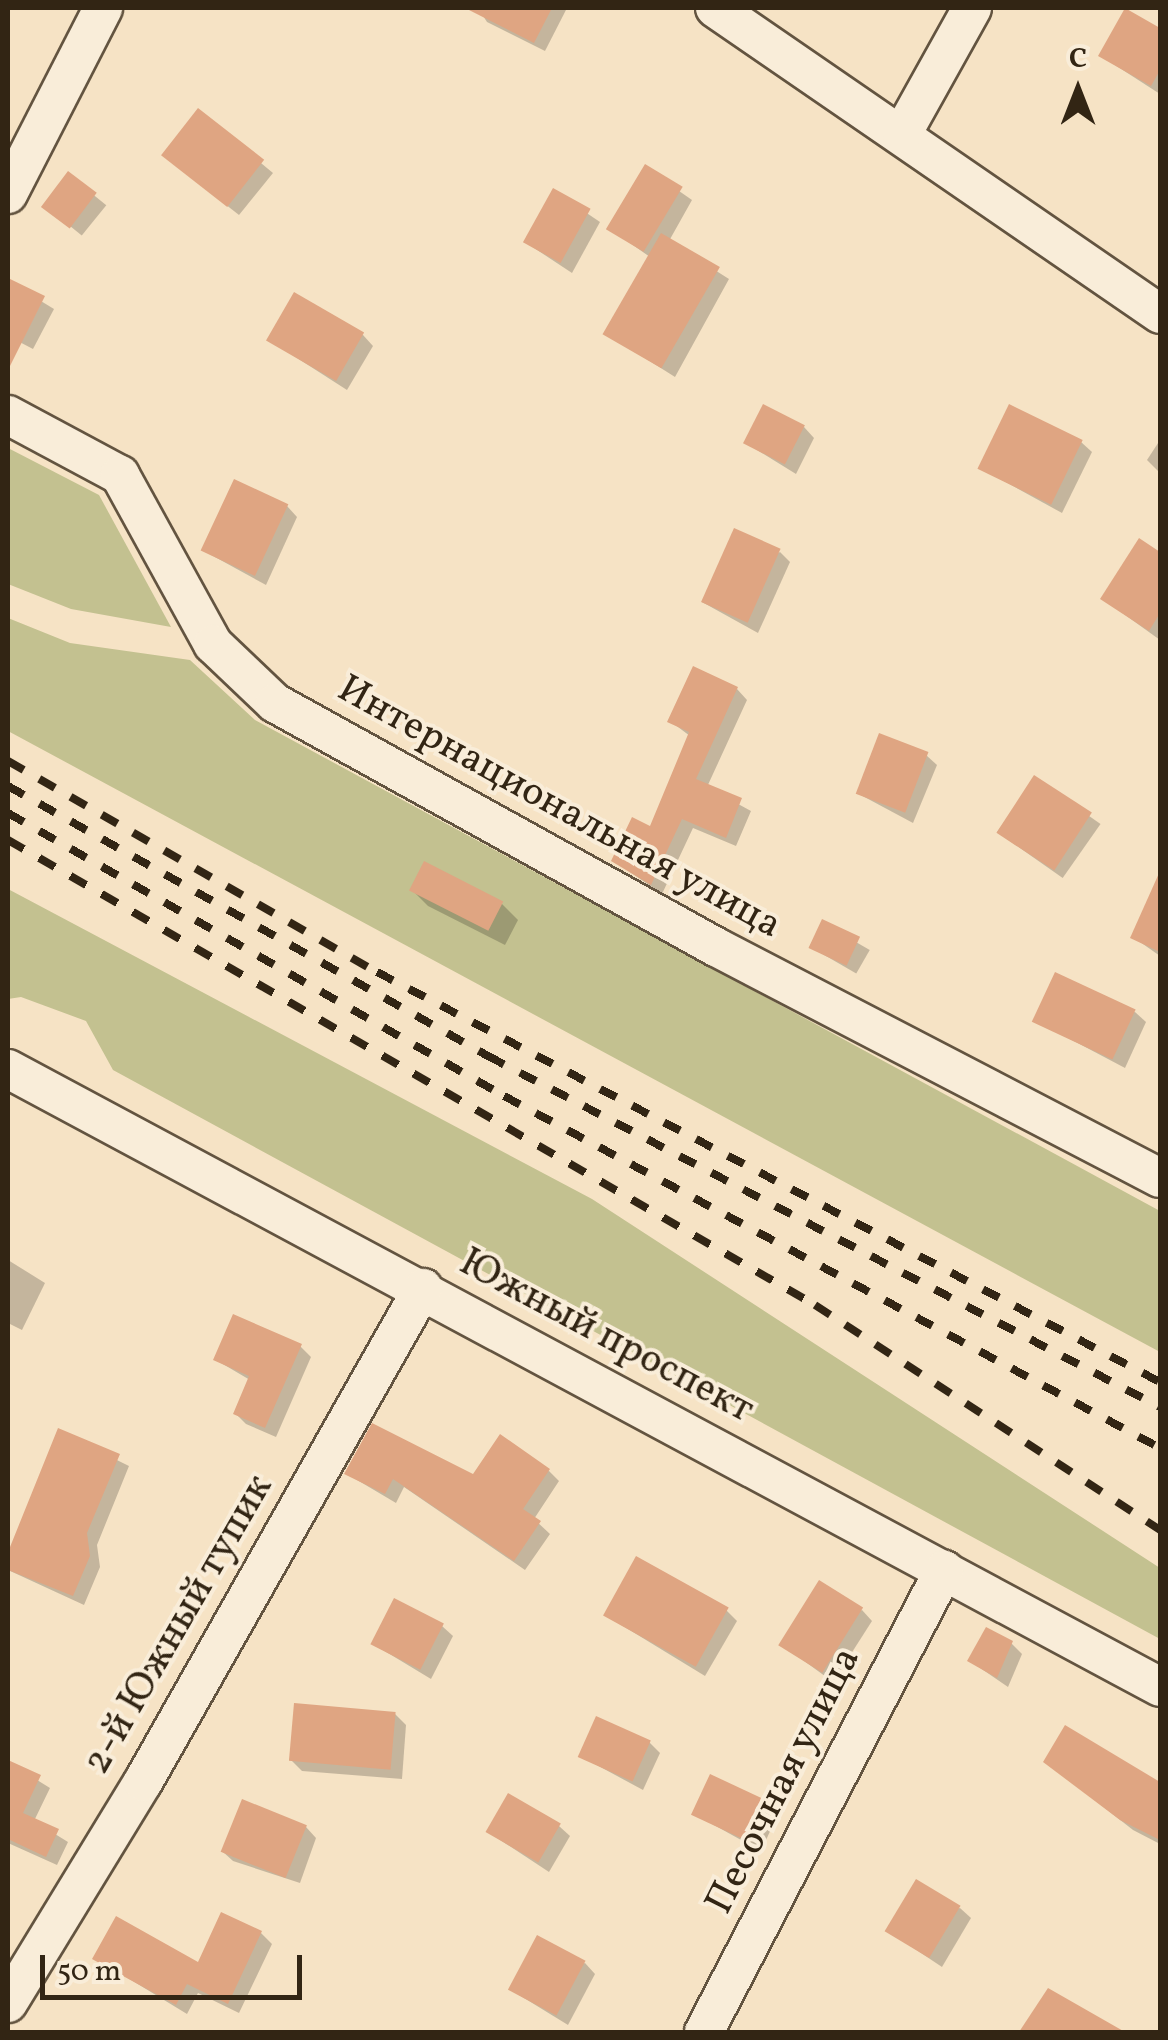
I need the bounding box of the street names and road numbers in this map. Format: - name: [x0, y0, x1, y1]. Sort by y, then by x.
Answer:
- street label: Интернациональная улица: [328, 666, 790, 950]
- street label: Южный проспект: [451, 1239, 761, 1435]
- street label: 2-й Южный тупик: [74, 1466, 284, 1784]
- street label: Песочная улица: [696, 1639, 872, 1923]

